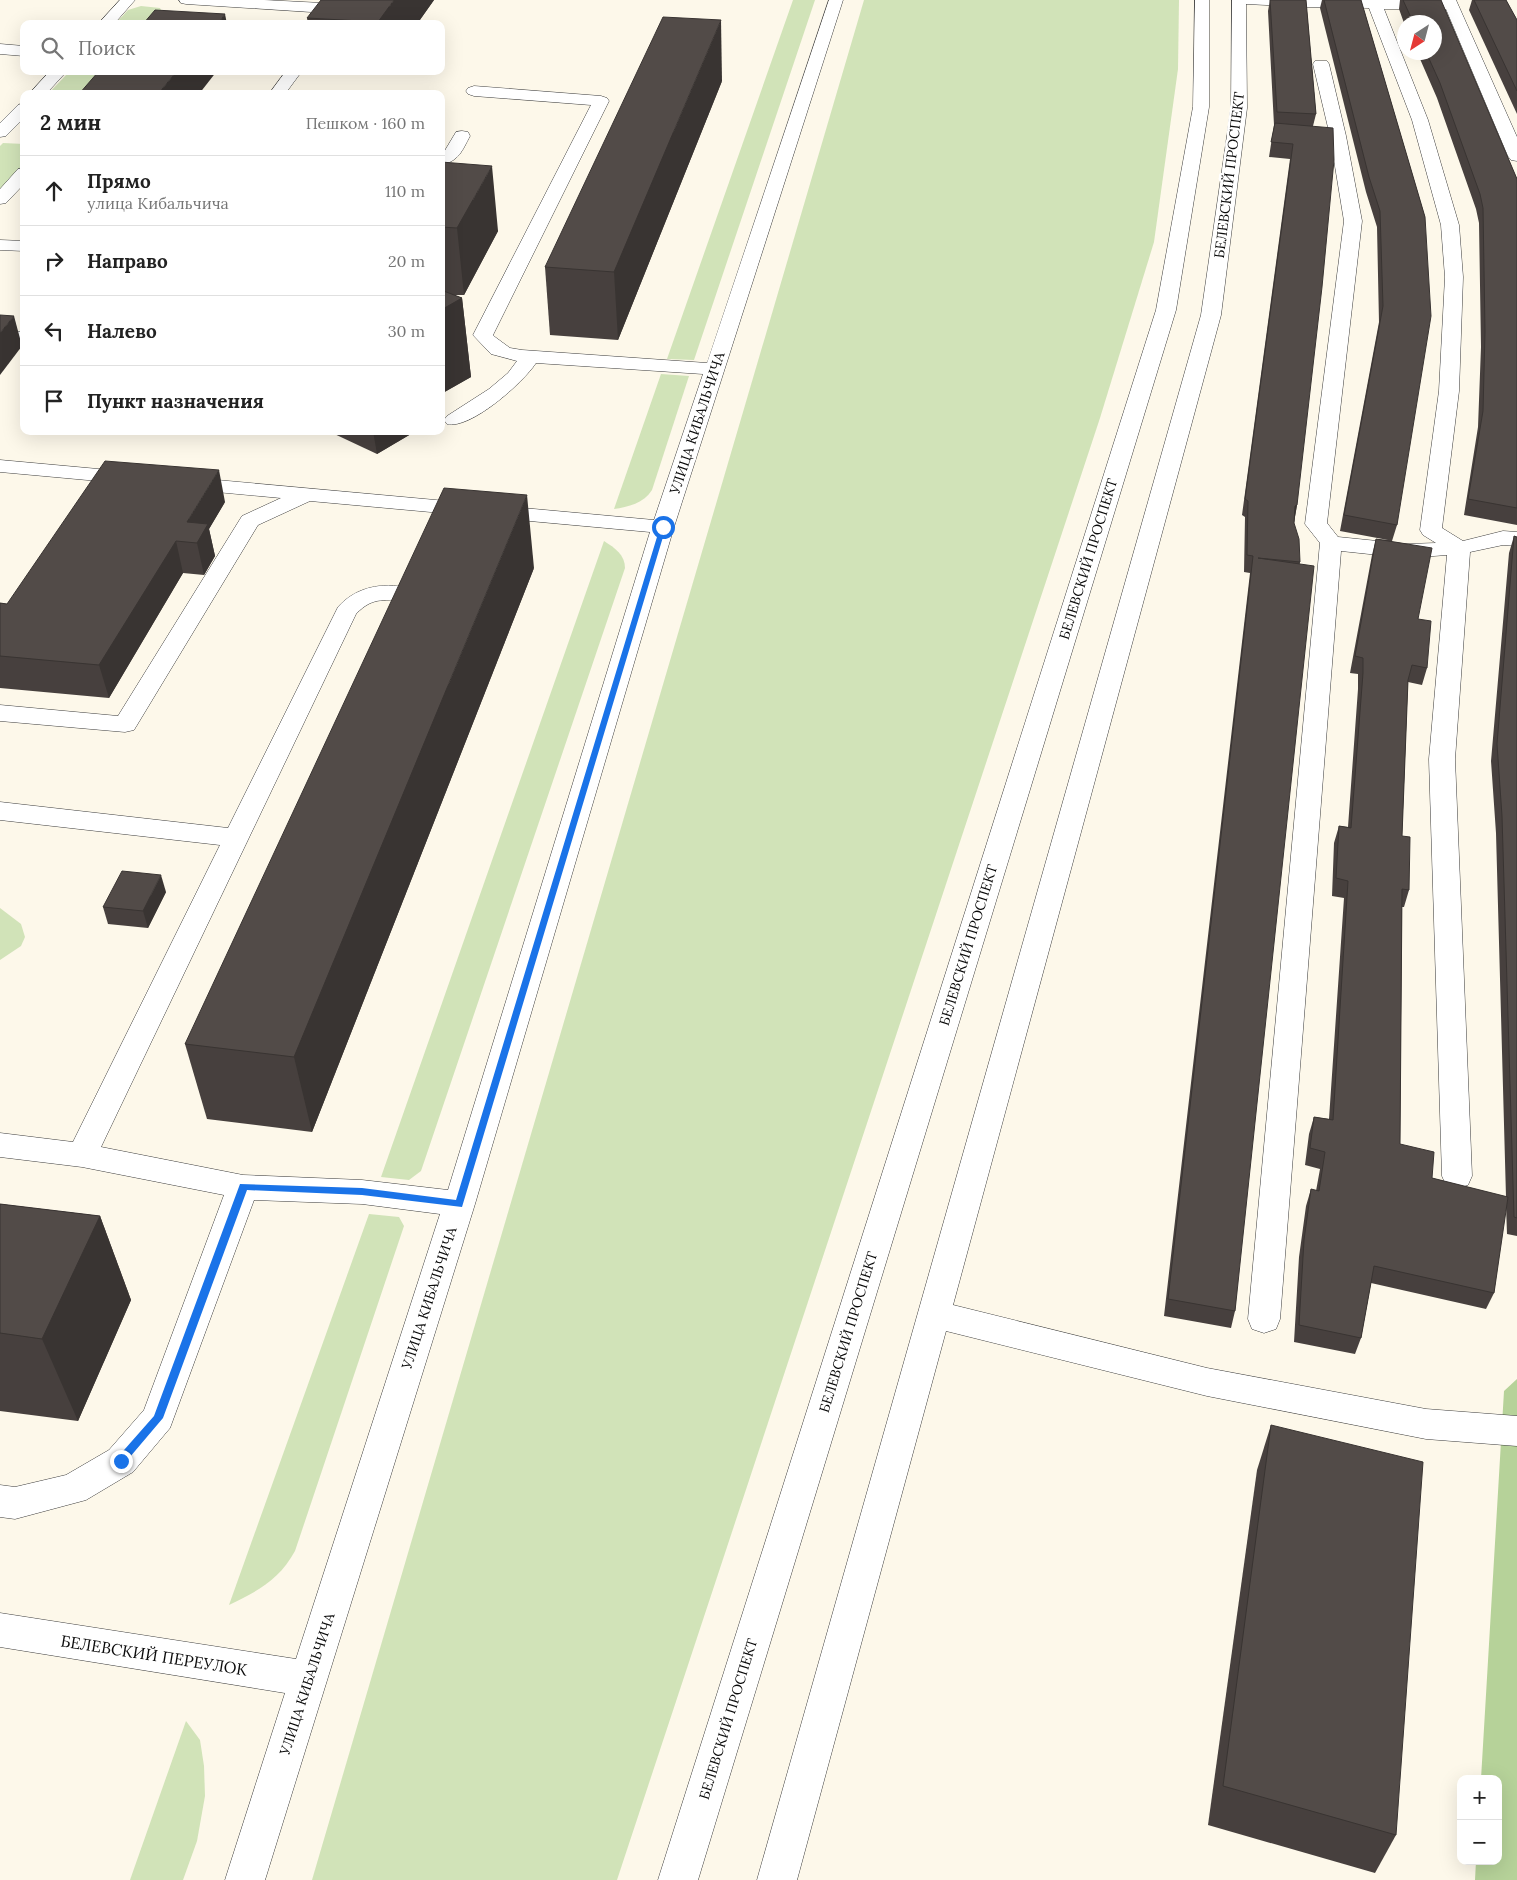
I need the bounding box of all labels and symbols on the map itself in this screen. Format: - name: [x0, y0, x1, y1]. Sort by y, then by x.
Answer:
- north arrow: [1397, 15, 1442, 60]
- street label: БЕЛЕВСКИЙ ПРОСПЕКТ: [1210, 91, 1248, 259]
- street label: УЛИЦА КИБАЛЬЧИЧА: [665, 349, 729, 497]
- street label: БЕЛЕВСКИЙ ПРОСПЕКТ: [1055, 476, 1121, 642]
- route start: [652, 516, 675, 539]
- street label: БЕЛЕВСКИЙ ПРОСПЕКТ: [935, 862, 1001, 1028]
- street label: УЛИЦА КИБАЛЬЧИЧА: [397, 1224, 461, 1372]
- street label: БЕЛЕВСКИЙ ПРОСПЕКТ: [815, 1249, 881, 1415]
- route end: [110, 1450, 133, 1473]
- street label: УЛИЦА КИБАЛЬЧИЧА: [275, 1610, 339, 1758]
- street label: БЕЛЕВСКИЙ ПЕРЕУЛОК: [59, 1630, 249, 1680]
- street label: БЕЛЕВСКИЙ ПРОСПЕКТ: [695, 1636, 761, 1802]

